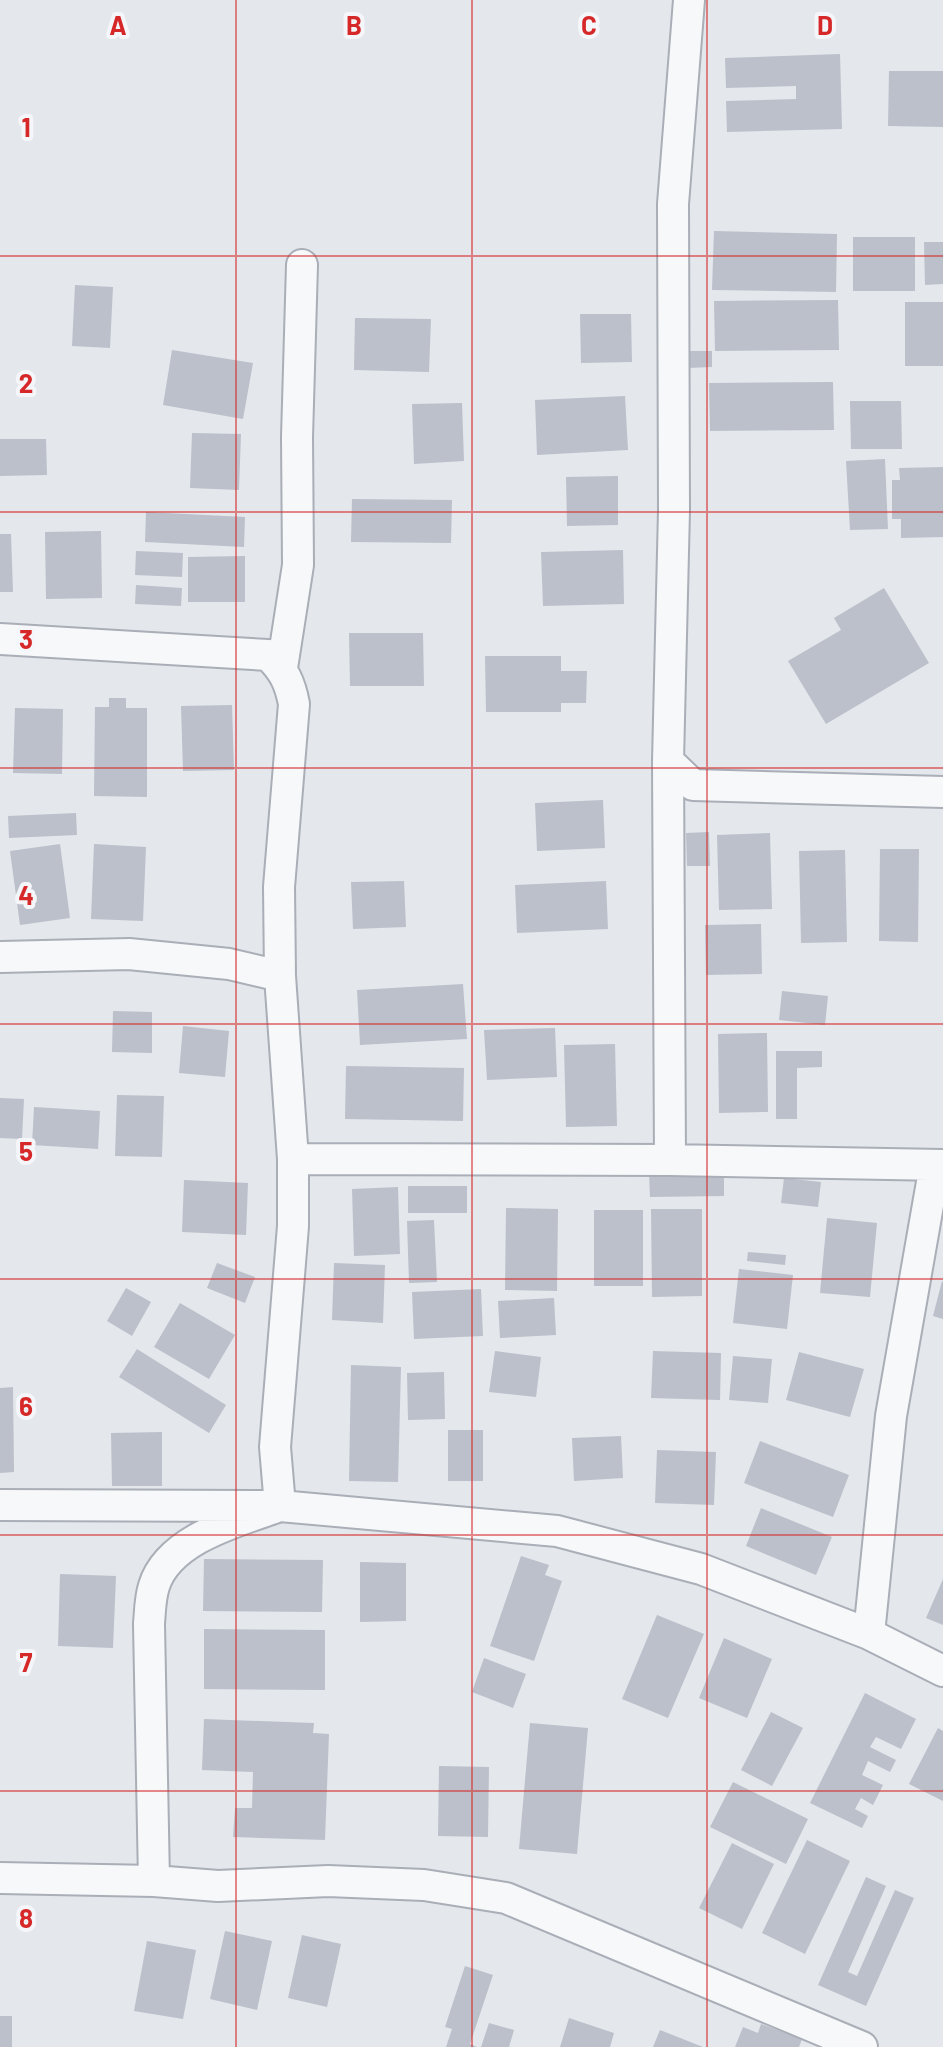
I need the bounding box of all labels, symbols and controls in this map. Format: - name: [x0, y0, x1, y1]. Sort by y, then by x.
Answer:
- text: A: [109, 9, 127, 40]
- text: B: [346, 9, 362, 40]
- text: C: [581, 9, 597, 40]
- text: D: [817, 9, 833, 40]
- text: 1: [21, 111, 31, 142]
- text: 2: [19, 367, 33, 398]
- text: 3: [19, 623, 33, 654]
- text: 4: [18, 879, 34, 910]
- text: 5: [19, 1135, 33, 1166]
- text: 6: [19, 1390, 33, 1421]
- text: 7: [20, 1646, 33, 1677]
- text: 8: [19, 1902, 33, 1933]

